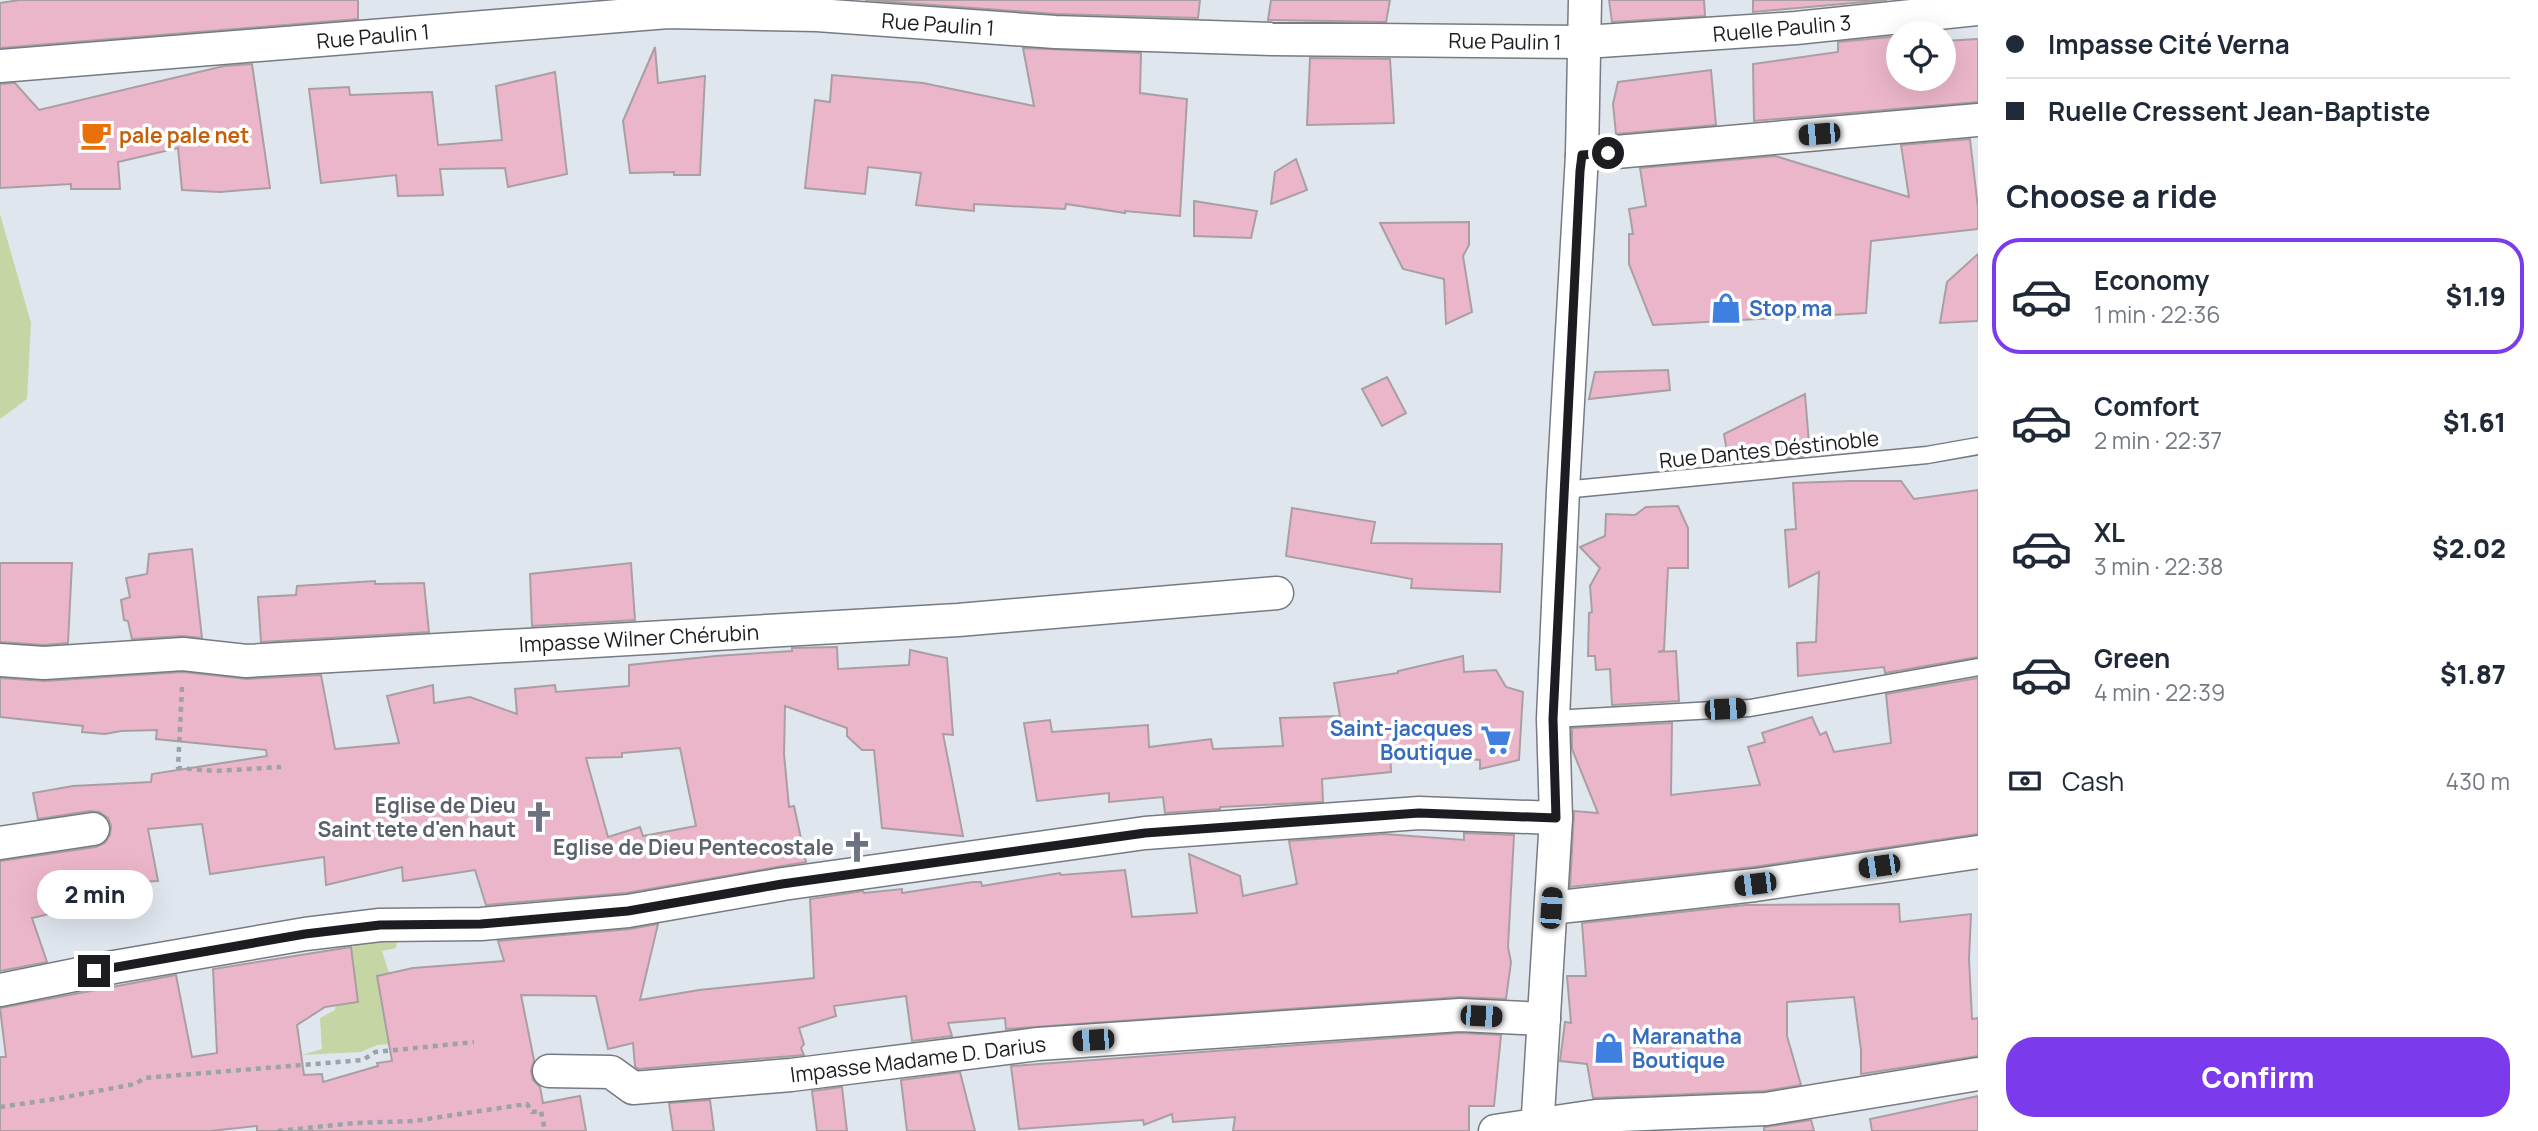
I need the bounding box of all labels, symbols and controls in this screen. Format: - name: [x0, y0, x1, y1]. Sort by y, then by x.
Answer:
- street label: Rue Paulin 1: [881, 6, 995, 42]
- street label: Ruelle Paulin 3: [1712, 8, 1852, 48]
- street label: Rue Paulin 1: [315, 17, 431, 55]
- map controls: [1886, 21, 1956, 91]
- button: locate: [1886, 21, 1956, 91]
- street label: Rue Paulin 1: [1448, 26, 1562, 56]
- text: Impasse Cité Verna: [2048, 26, 2290, 62]
- text: Ruelle Cressent Jean-Baptiste: [2048, 93, 2430, 129]
- cafe icon: pale pale net: [79, 118, 113, 152]
- place label: pale pale net: [119, 121, 249, 149]
- car: [1798, 122, 1841, 146]
- route start: [1592, 137, 1624, 169]
- text: Choose a ride: [2006, 174, 2217, 218]
- text: Economy: [2094, 262, 2209, 298]
- icon: car: [2010, 265, 2073, 328]
- text: $1.19: [2445, 278, 2506, 314]
- shop icon: Stop ma: [1709, 291, 1743, 325]
- place label: Stop ma: [1749, 294, 1832, 322]
- text: 1 min · 22:36: [2094, 298, 2221, 330]
- text: Comfort: [2094, 388, 2200, 424]
- icon: car: [2010, 391, 2073, 454]
- text: $1.61: [2443, 404, 2506, 440]
- street label: Rue Dantes Déstinoble: [1658, 424, 1880, 474]
- text: 2 min · 22:37: [2094, 424, 2222, 456]
- text: XL: [2094, 514, 2125, 550]
- icon: car: [2010, 517, 2073, 580]
- text: $2.02: [2432, 530, 2506, 566]
- text: 3 min · 22:38: [2094, 550, 2223, 582]
- street label: Impasse Wilner Chérubin: [518, 618, 760, 658]
- text: Green: [2094, 640, 2170, 676]
- icon: car: [2010, 643, 2073, 706]
- text: $1.87: [2440, 656, 2506, 692]
- text: 4 min · 22:39: [2094, 676, 2225, 708]
- car: [1704, 697, 1747, 721]
- place label: Saint-jacques Boutique: [1330, 714, 1473, 766]
- supermarket icon: Saint-jacques Boutique: [1479, 723, 1513, 757]
- icon: cash: [2006, 762, 2044, 800]
- text: Cash: [2062, 763, 2124, 799]
- text: 430 m: [2446, 765, 2510, 797]
- place label: Eglise de Dieu Saint tete d'en haut: [317, 791, 516, 843]
- church icon: Eglise de Dieu Saint tete d'en haut: [522, 800, 556, 834]
- church icon: Eglise de Dieu Pentecostale: [840, 830, 874, 864]
- place label: Eglise de Dieu Pentecostale: [553, 833, 834, 861]
- car: [1857, 853, 1902, 879]
- callout: 2 min: [36, 870, 152, 918]
- car: [1733, 871, 1778, 897]
- text: 2 min: [65, 878, 126, 910]
- car: [1540, 886, 1563, 930]
- route end: [78, 955, 110, 987]
- car: [1460, 1004, 1503, 1028]
- place label: Maranatha Boutique: [1632, 1022, 1742, 1074]
- car: [1072, 1028, 1115, 1052]
- street label: Impasse Madame D. Darius: [789, 1029, 1047, 1089]
- shop icon: Maranatha Boutique: [1592, 1031, 1626, 1065]
- button: Confirm: [2006, 1037, 2510, 1117]

